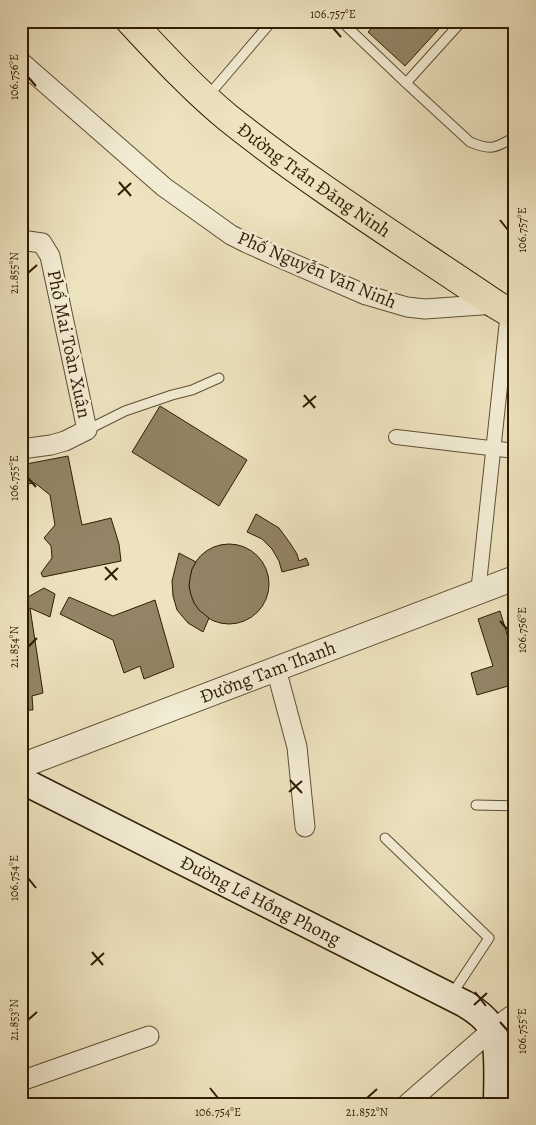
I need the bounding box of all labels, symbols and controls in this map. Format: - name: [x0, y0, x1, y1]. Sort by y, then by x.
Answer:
- text: 106.757°E: [310, 6, 356, 22]
- text: 106.756°E: [6, 54, 22, 100]
- street label: Đường Trần Đăng Ninh: [231, 117, 396, 244]
- text: 106.757°E: [514, 207, 530, 253]
- street label: Phố Nguyễn Văn Ninh: [234, 225, 400, 315]
- text: 21.855°N: [6, 252, 22, 294]
- street label: Phố Mai Toàn Xuân: [41, 267, 97, 421]
- text: 106.755°E: [6, 455, 22, 501]
- text: 106.756°E: [514, 607, 530, 653]
- text: 21.854°N: [6, 626, 22, 668]
- street label: Đường Tam Thanh: [196, 634, 340, 710]
- street label: Đường Lê Hồng Phong: [176, 849, 345, 952]
- text: 106.754°E: [6, 855, 22, 901]
- text: 21.853°N: [6, 999, 22, 1041]
- text: 106.755°E: [514, 1008, 530, 1054]
- text: 106.754°E: [195, 1104, 241, 1120]
- text: 21.852°N: [346, 1104, 389, 1120]

